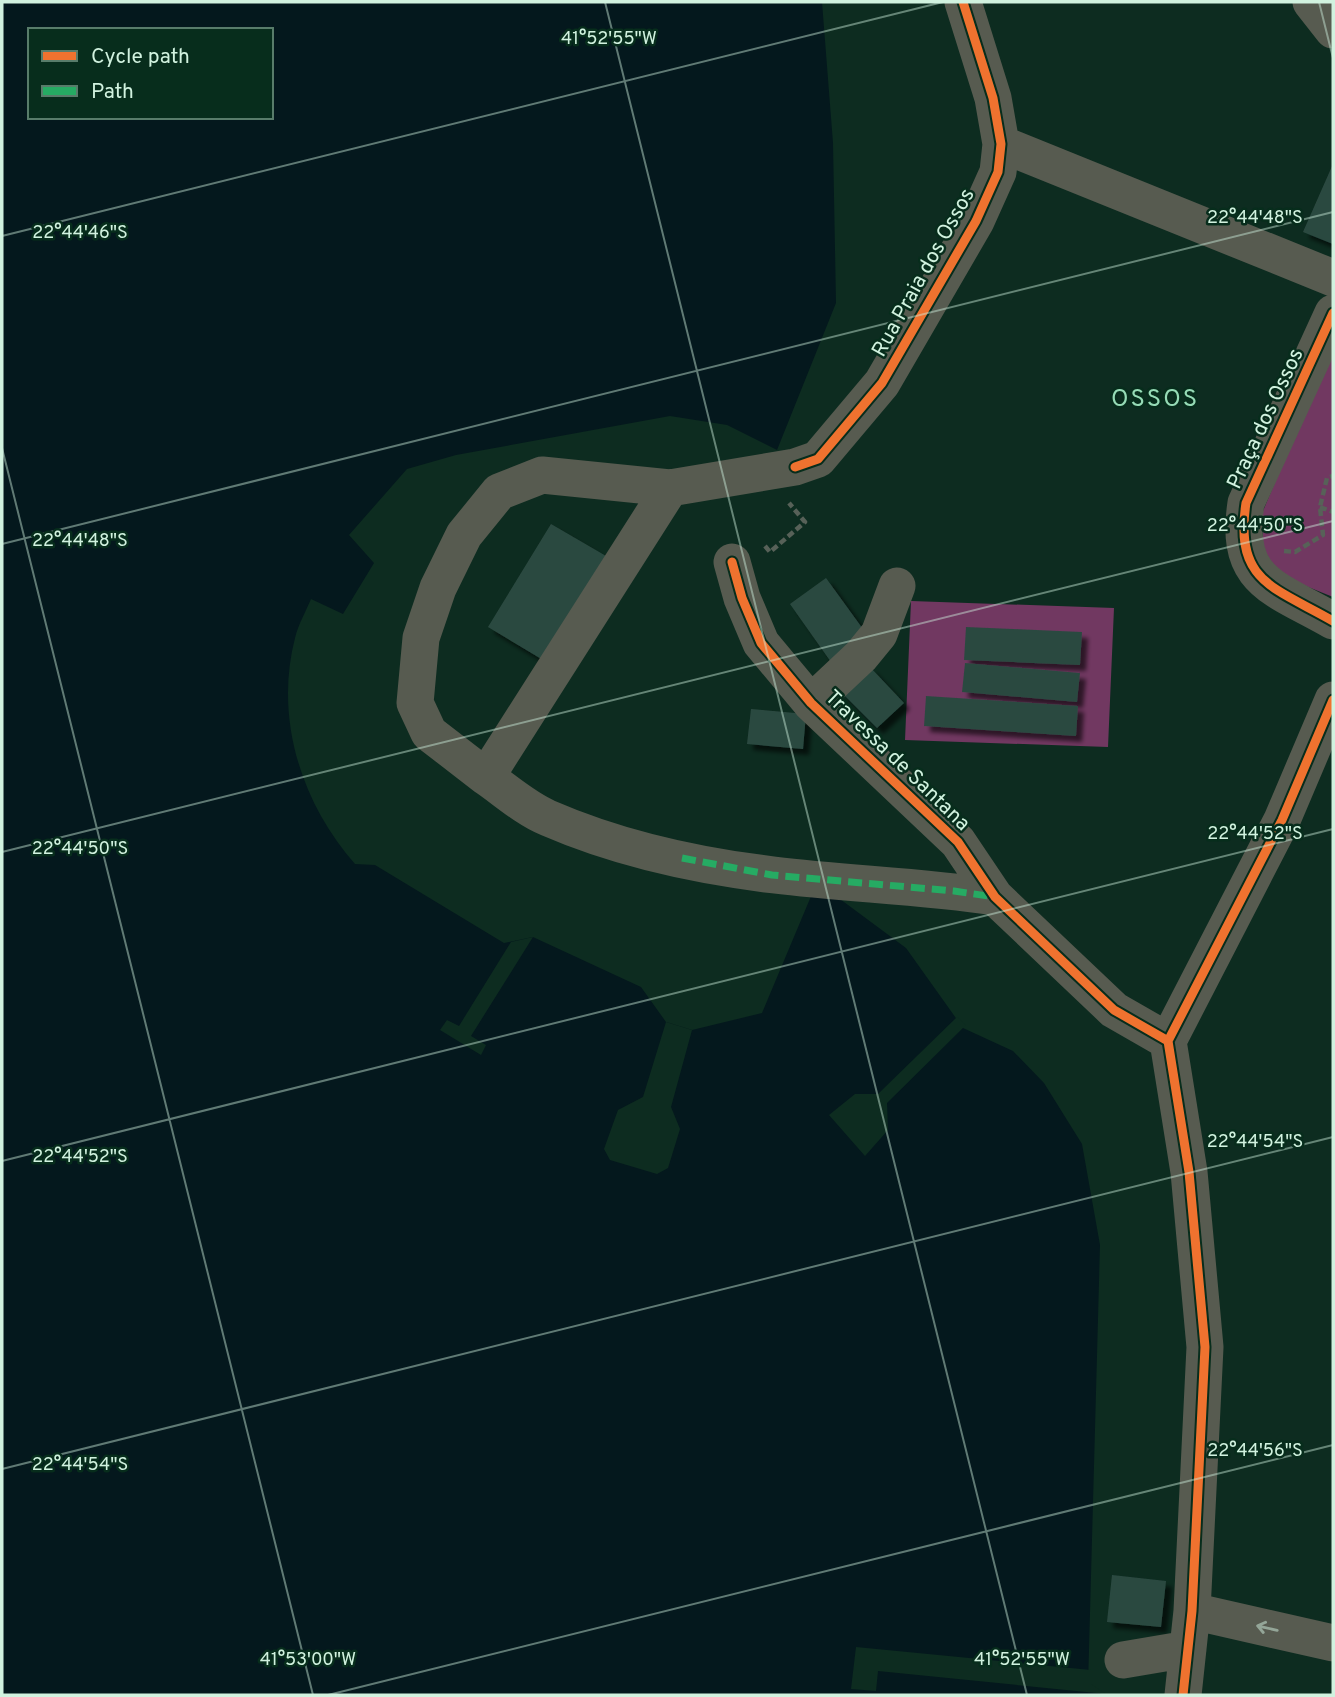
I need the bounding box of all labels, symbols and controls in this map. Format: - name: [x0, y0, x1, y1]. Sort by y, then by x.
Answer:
- legend: [28, 28, 273, 119]
- text: 41°52'55"W: [561, 28, 657, 51]
- text: Cycle path: [91, 44, 190, 71]
- text: Path: [91, 79, 134, 106]
- street label: Rua Praia dos Ossos: [866, 184, 982, 362]
- text: 22°44'48"S: [1207, 207, 1303, 230]
- text: 22°44'46"S: [32, 222, 128, 245]
- street label: Praça dos Ossos: [1222, 344, 1310, 494]
- district label: OSSOS: [1111, 385, 1199, 415]
- text: 22°44'50"S: [1207, 515, 1303, 538]
- text: 22°44'48"S: [32, 530, 128, 553]
- street label: Travessa de Santana: [819, 685, 975, 837]
- text: 22°44'52"S: [1207, 823, 1303, 846]
- text: 22°44'50"S: [32, 838, 128, 861]
- text: 22°44'54"S: [1207, 1131, 1303, 1154]
- text: 22°44'52"S: [32, 1146, 128, 1169]
- text: 22°44'56"S: [1207, 1440, 1303, 1463]
- text: 22°44'54"S: [32, 1454, 128, 1477]
- one-way arrow: [1256, 1620, 1279, 1634]
- text: 41°53'00"W: [260, 1649, 356, 1672]
- text: 41°52'55"W: [974, 1649, 1070, 1672]

